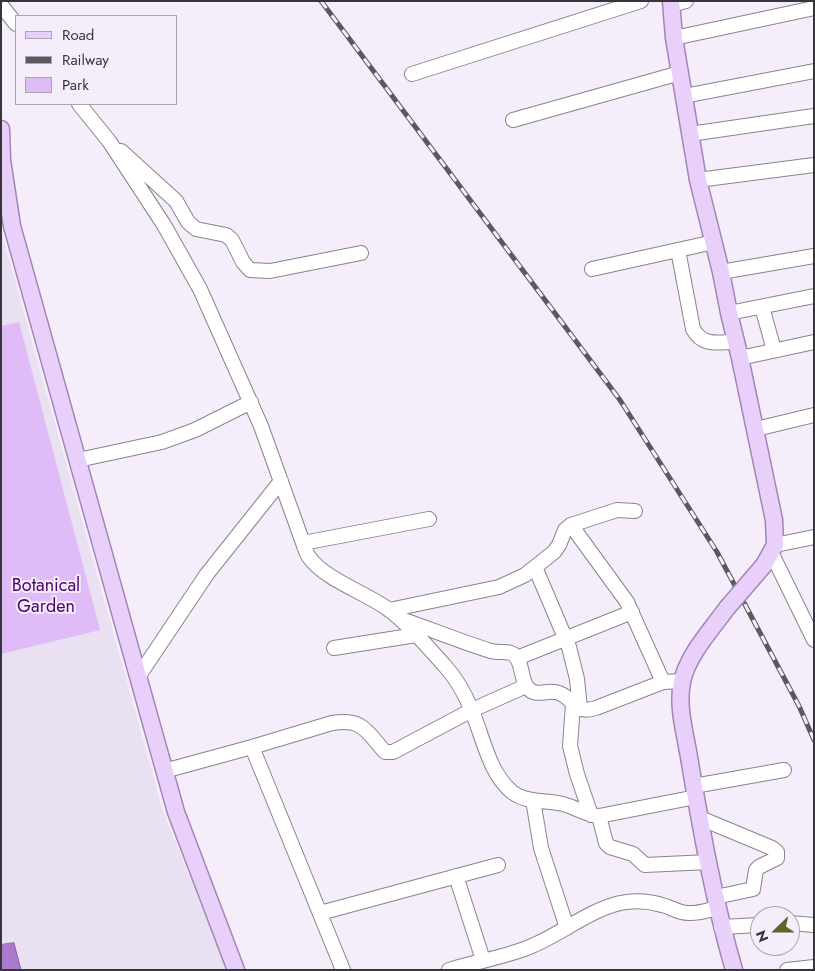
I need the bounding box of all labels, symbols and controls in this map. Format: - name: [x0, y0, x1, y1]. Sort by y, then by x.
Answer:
- legend: [15, 15, 178, 105]
- text: Road: [62, 24, 94, 46]
- text: Railway: [62, 49, 109, 71]
- text: Park: [62, 74, 89, 96]
- park label: Botanical Garden: [12, 576, 80, 618]
- north arrow: [750, 906, 800, 956]
- text: N: [751, 927, 773, 945]

